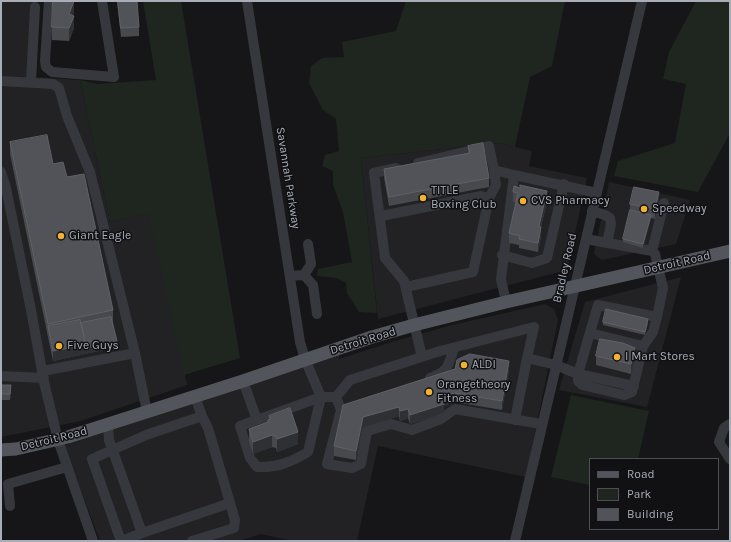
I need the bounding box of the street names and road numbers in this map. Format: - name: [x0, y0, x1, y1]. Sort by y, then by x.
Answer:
- street label: Savannah Parkway: [273, 126, 303, 230]
- street label: Bradley Road: [550, 232, 580, 304]
- street label: Detroit Road: [642, 248, 712, 278]
- street label: Detroit Road: [328, 324, 398, 358]
- street label: Detroit Road: [19, 424, 89, 454]

